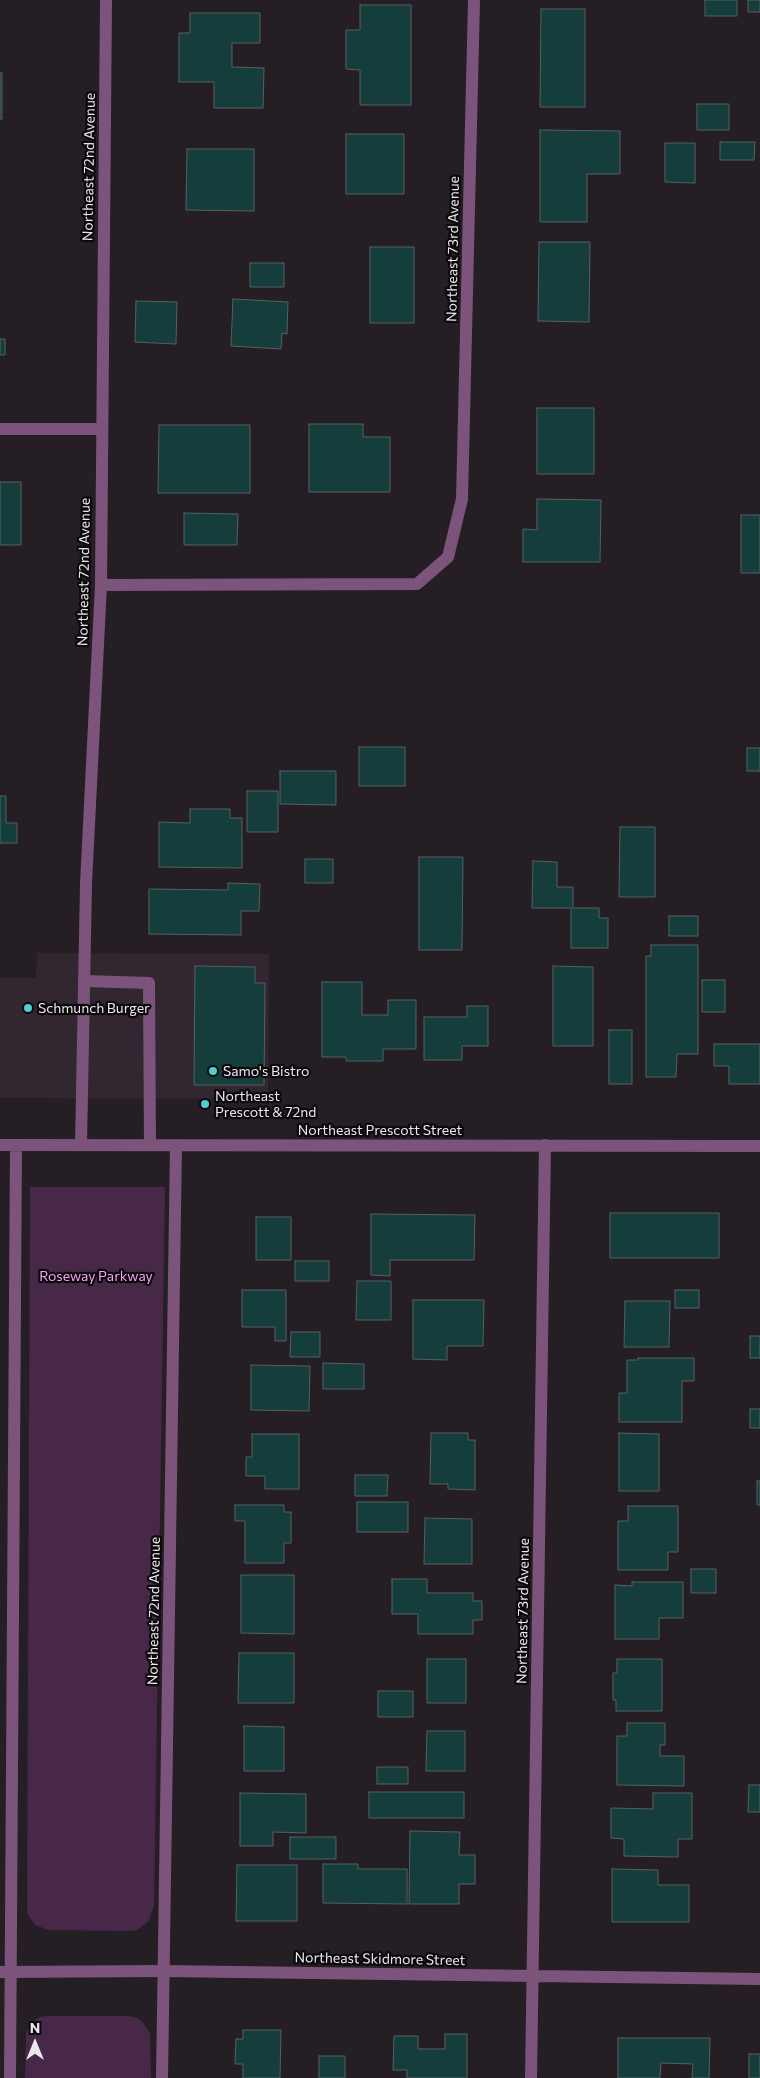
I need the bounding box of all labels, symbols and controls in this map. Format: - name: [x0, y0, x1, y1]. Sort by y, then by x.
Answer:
- street label: Northeast 72nd Avenue: [79, 93, 99, 241]
- street label: Northeast 73rd Avenue: [443, 176, 463, 322]
- street label: Northeast 72nd Avenue: [74, 498, 94, 646]
- place label: Schmunch Burger: [38, 1000, 150, 1016]
- marker: Schmunch Burger: [22, 1002, 34, 1014]
- place label: Samo's Bistro: [223, 1063, 309, 1079]
- marker: Samo's Bistro: [207, 1065, 219, 1077]
- place label: Northeast Prescott & 72nd: [215, 1088, 316, 1120]
- marker: Northeast Prescott & 72nd: [199, 1098, 211, 1110]
- street label: Northeast Prescott Street: [298, 1122, 462, 1138]
- park label: Roseway Parkway: [39, 1268, 153, 1284]
- street label: Northeast 72nd Avenue: [144, 1537, 164, 1685]
- street label: Northeast 73rd Avenue: [513, 1538, 533, 1684]
- street label: Northeast Skidmore Street: [294, 1949, 466, 1969]
- north arrow: [10, 2018, 60, 2068]
- text: N: [30, 2019, 40, 2036]

